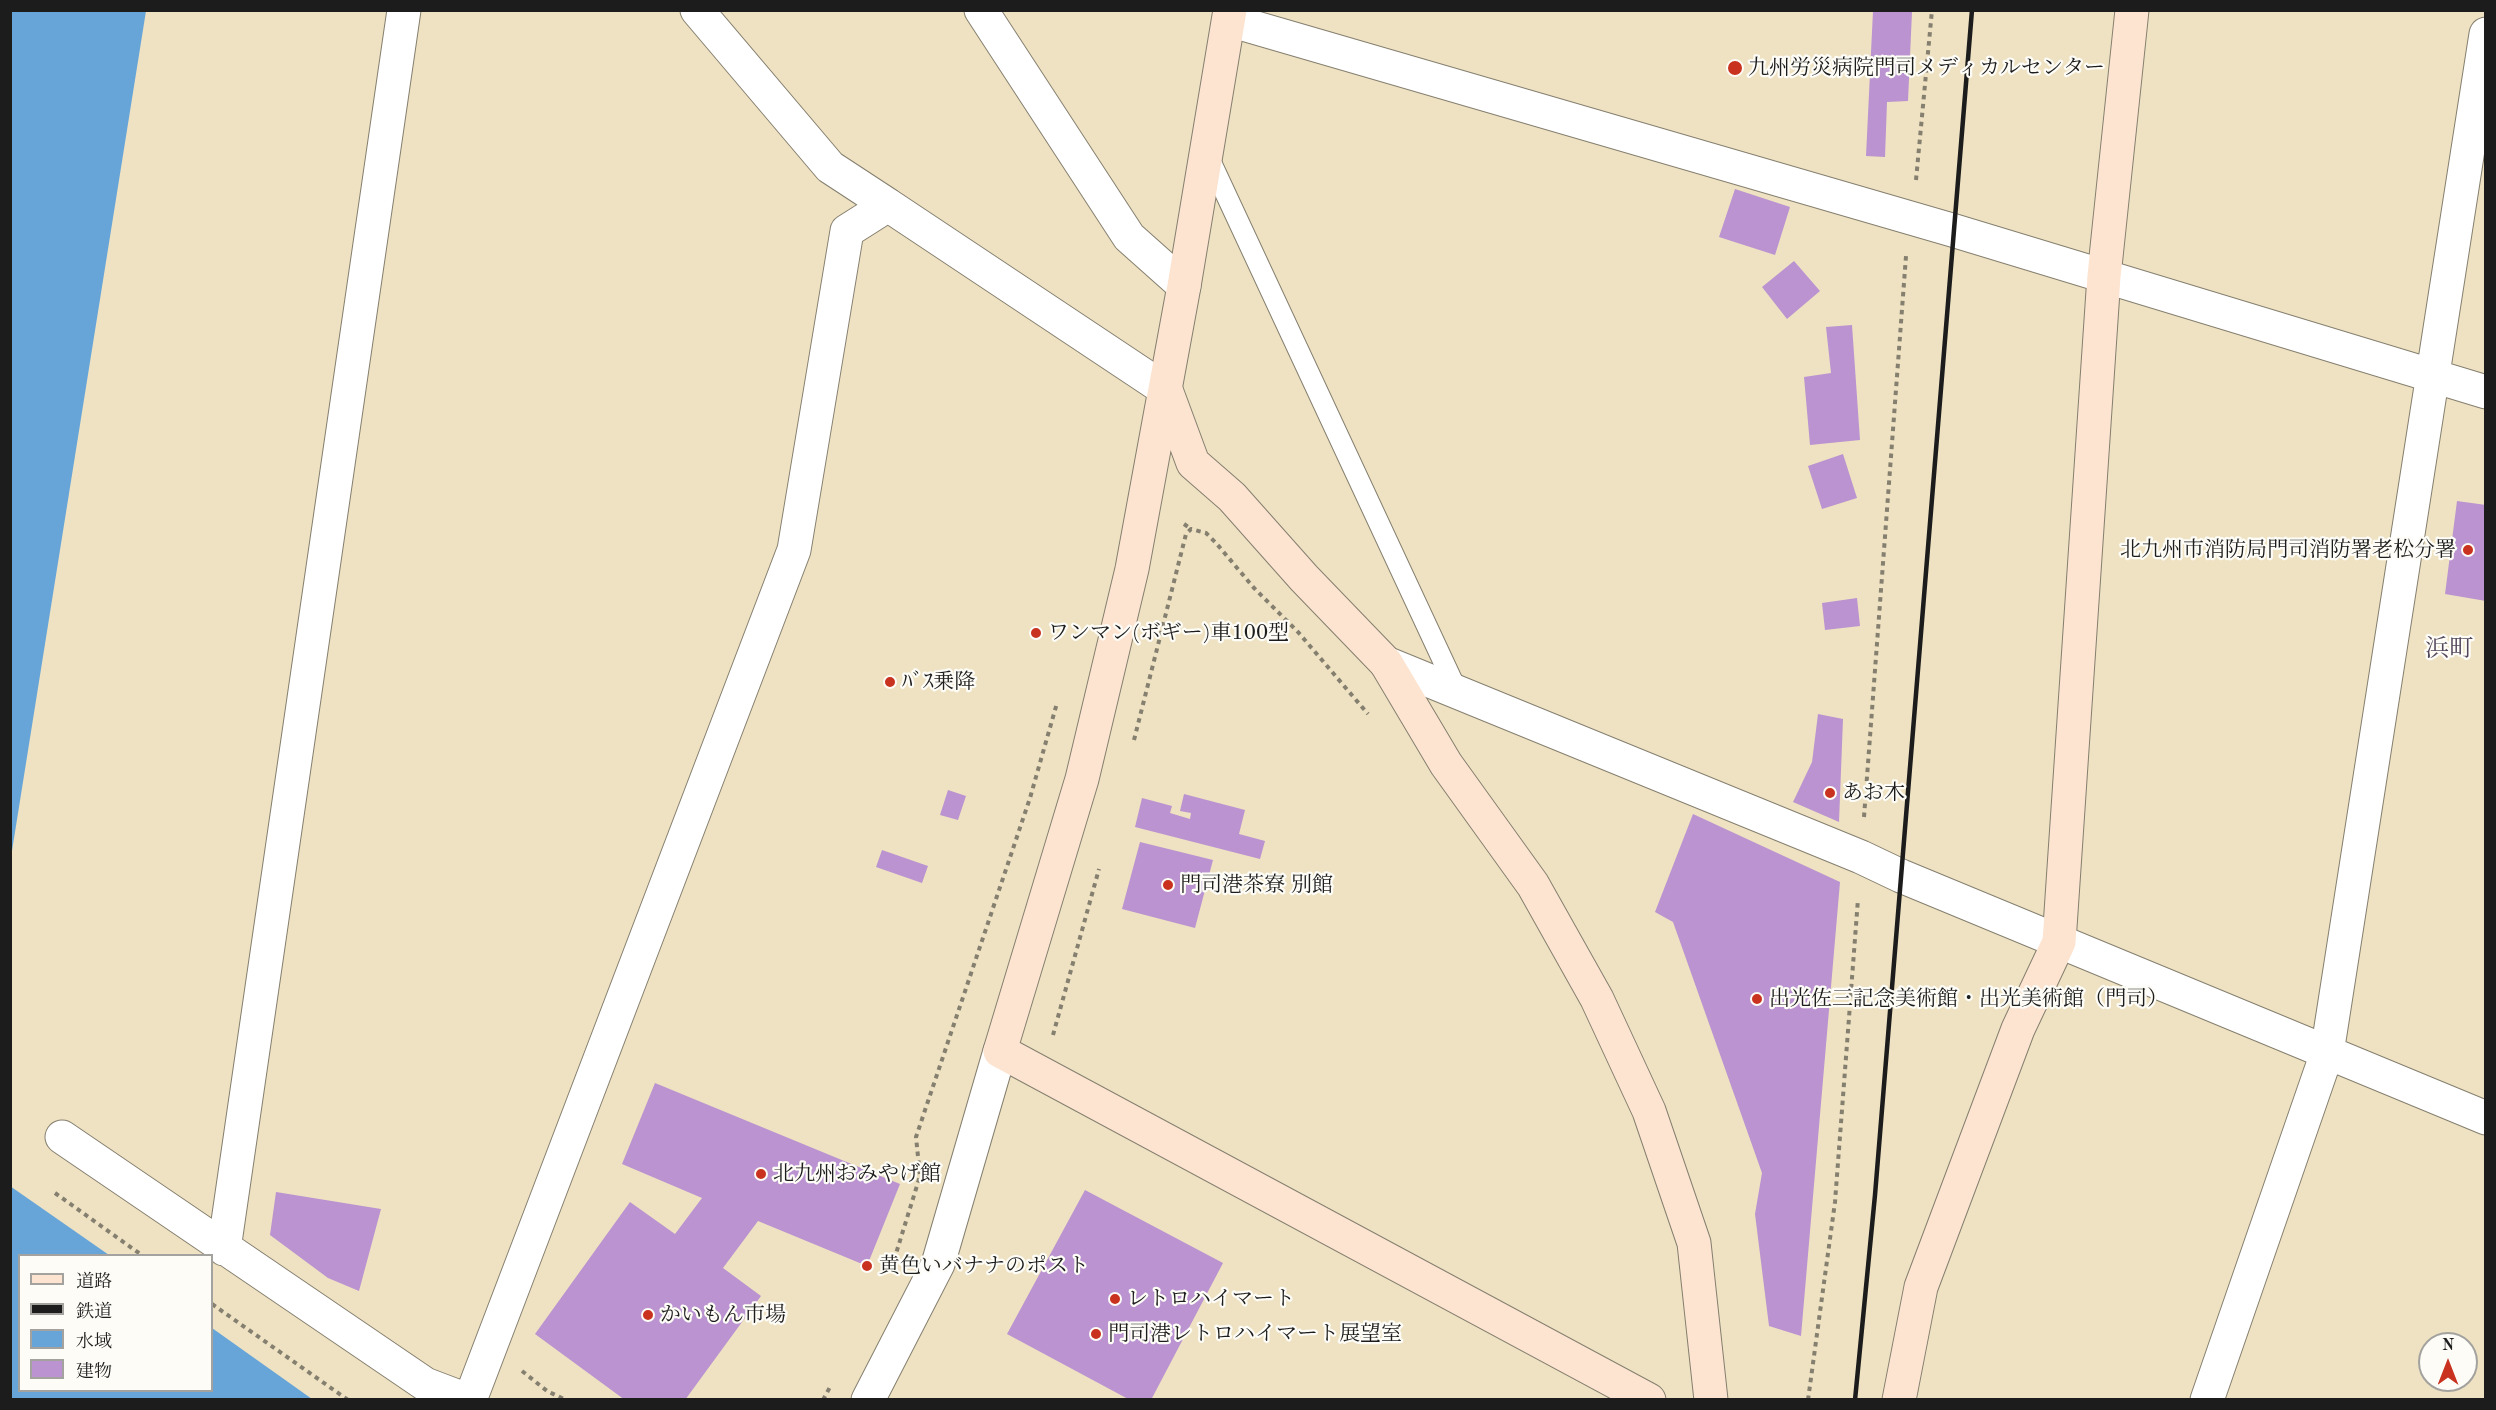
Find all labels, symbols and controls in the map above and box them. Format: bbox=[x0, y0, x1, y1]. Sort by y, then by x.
place label: 九州労災病院門司メディカルセンター bbox=[1748, 55, 2105, 81]
marker: 九州労災病院門司メディカルセンター bbox=[1726, 59, 1744, 77]
place label: 北九州市消防局門司消防署老松分署 bbox=[2120, 537, 2456, 563]
marker: 北九州市消防局門司消防署老松分署 bbox=[2461, 543, 2475, 557]
place label: ワンマン(ボギー)車100型 bbox=[1048, 620, 1289, 646]
marker: ワンマン(ボギー)車100型 bbox=[1029, 626, 1043, 640]
district label: 浜町 bbox=[2425, 636, 2473, 664]
place label: ﾊﾞｽ乗降 bbox=[902, 669, 975, 695]
marker: ﾊﾞｽ乗降 bbox=[883, 675, 897, 689]
place label: あお木 bbox=[1842, 780, 1905, 806]
marker: あお木 bbox=[1823, 786, 1837, 800]
place label: 門司港茶寮 別館 bbox=[1180, 872, 1333, 898]
marker: 門司港茶寮 別館 bbox=[1161, 878, 1175, 892]
place label: 出光佐三記念美術館・出光美術館（門司） bbox=[1769, 986, 2168, 1012]
marker: 出光佐三記念美術館・出光美術館（門司） bbox=[1750, 992, 1764, 1006]
place label: 北九州おみやげ館 bbox=[773, 1161, 941, 1187]
marker: 北九州おみやげ館 bbox=[754, 1167, 768, 1181]
place label: 黄色いバナナのポスト bbox=[879, 1253, 1089, 1279]
legend bbox=[18, 1254, 213, 1392]
marker: 黄色いバナナのポスト bbox=[860, 1259, 874, 1273]
text: 道路 bbox=[76, 1273, 112, 1291]
place label: レトロハイマート bbox=[1127, 1286, 1295, 1312]
marker: レトロハイマート bbox=[1108, 1292, 1122, 1306]
place label: かいもん市場 bbox=[660, 1302, 786, 1328]
text: 鉄道 bbox=[76, 1303, 112, 1321]
marker: かいもん市場 bbox=[641, 1308, 655, 1322]
place label: 門司港レトロハイマート展望室 bbox=[1108, 1321, 1402, 1347]
marker: 門司港レトロハイマート展望室 bbox=[1089, 1327, 1103, 1341]
north arrow bbox=[2418, 1332, 2478, 1392]
text: 水域 bbox=[76, 1333, 112, 1351]
text: N bbox=[2442, 1338, 2454, 1354]
text: 建物 bbox=[76, 1363, 112, 1381]

